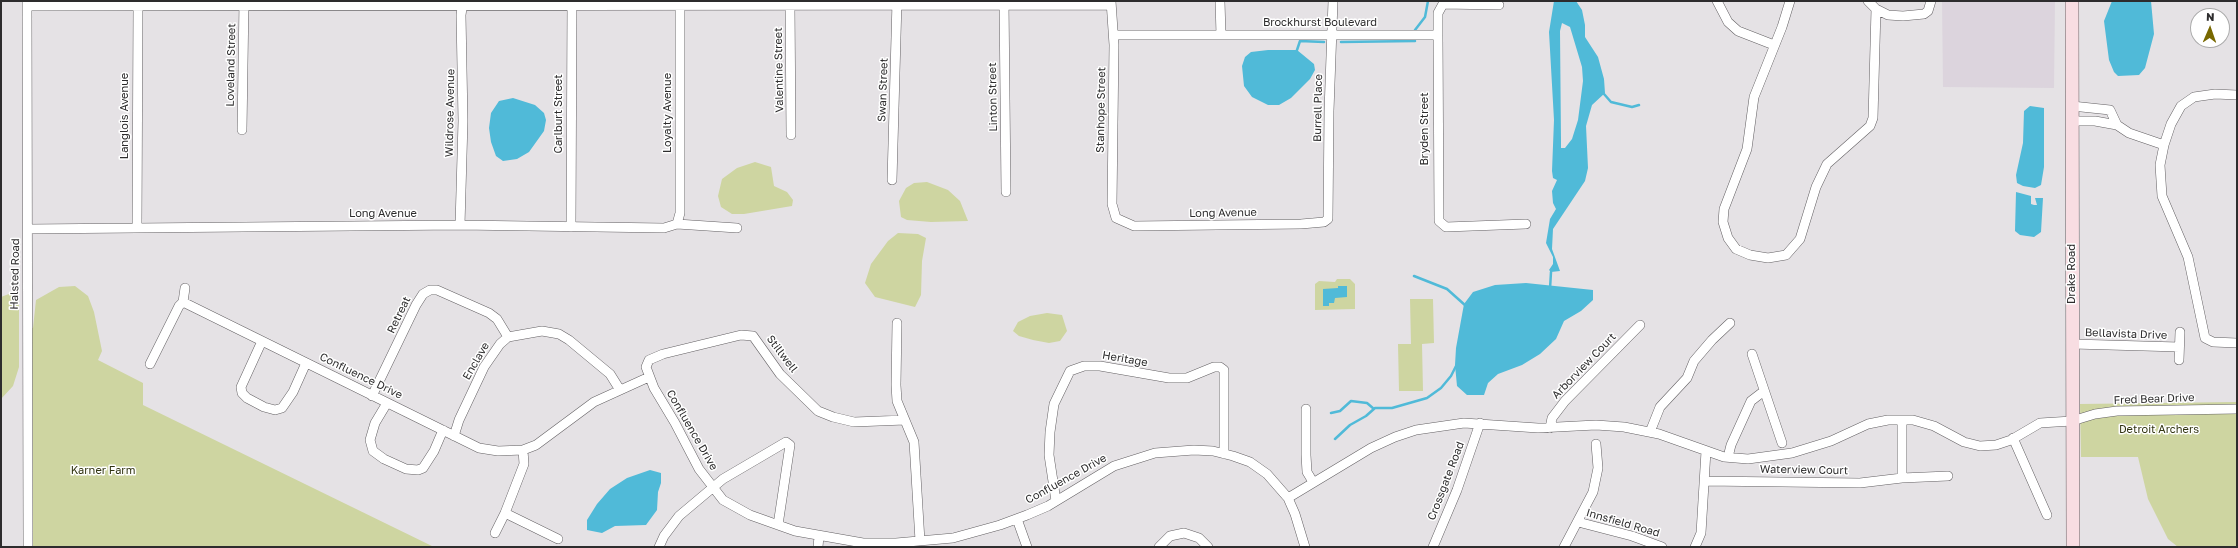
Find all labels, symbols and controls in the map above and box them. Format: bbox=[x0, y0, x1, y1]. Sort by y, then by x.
north arrow bbox=[2190, 8, 2230, 48]
text: N bbox=[2206, 10, 2215, 23]
street label: Brockhurst Boulevard bbox=[1263, 16, 1377, 30]
street label: Loveland Street bbox=[224, 23, 238, 107]
street label: Valentine Street bbox=[772, 27, 786, 113]
street label: Swan Street bbox=[875, 58, 891, 122]
street label: Linton Street bbox=[986, 62, 1000, 132]
street label: Stanhope Street bbox=[1094, 67, 1108, 153]
street label: Wildrose Avenue bbox=[443, 69, 457, 157]
street label: Langlois Avenue bbox=[118, 73, 132, 159]
street label: Loyalty Avenue bbox=[661, 73, 675, 153]
street label: Carlburt Street bbox=[552, 74, 566, 154]
street label: Burrell Place bbox=[1311, 74, 1325, 142]
street label: Bryden Street bbox=[1418, 92, 1432, 166]
street label: Long Avenue bbox=[1189, 206, 1257, 220]
street label: Long Avenue bbox=[349, 207, 417, 221]
street label: Halsted Road bbox=[8, 238, 22, 310]
street label: Drake Road bbox=[2065, 244, 2079, 304]
street label: Retreat bbox=[384, 294, 414, 336]
street label: Bellavista Drive bbox=[2085, 326, 2167, 342]
street label: Arborview Court bbox=[1549, 330, 1619, 402]
street label: Stillwell bbox=[764, 333, 800, 375]
street label: Enclave bbox=[460, 340, 492, 382]
street label: Heritage bbox=[1101, 349, 1149, 369]
street label: Confluence Drive bbox=[317, 350, 405, 402]
street label: Confluence Drive bbox=[664, 387, 720, 473]
street label: Fred Bear Drive bbox=[2113, 391, 2195, 407]
park label: Detroit Archers bbox=[2119, 423, 2199, 437]
street label: Crossgate Road bbox=[1425, 440, 1467, 522]
street label: Confluence Drive bbox=[1023, 451, 1109, 507]
street label: Waterview Court bbox=[1760, 463, 1848, 477]
park label: Karner Farm bbox=[71, 464, 135, 478]
street label: Innsfield Road bbox=[1585, 506, 1661, 540]

